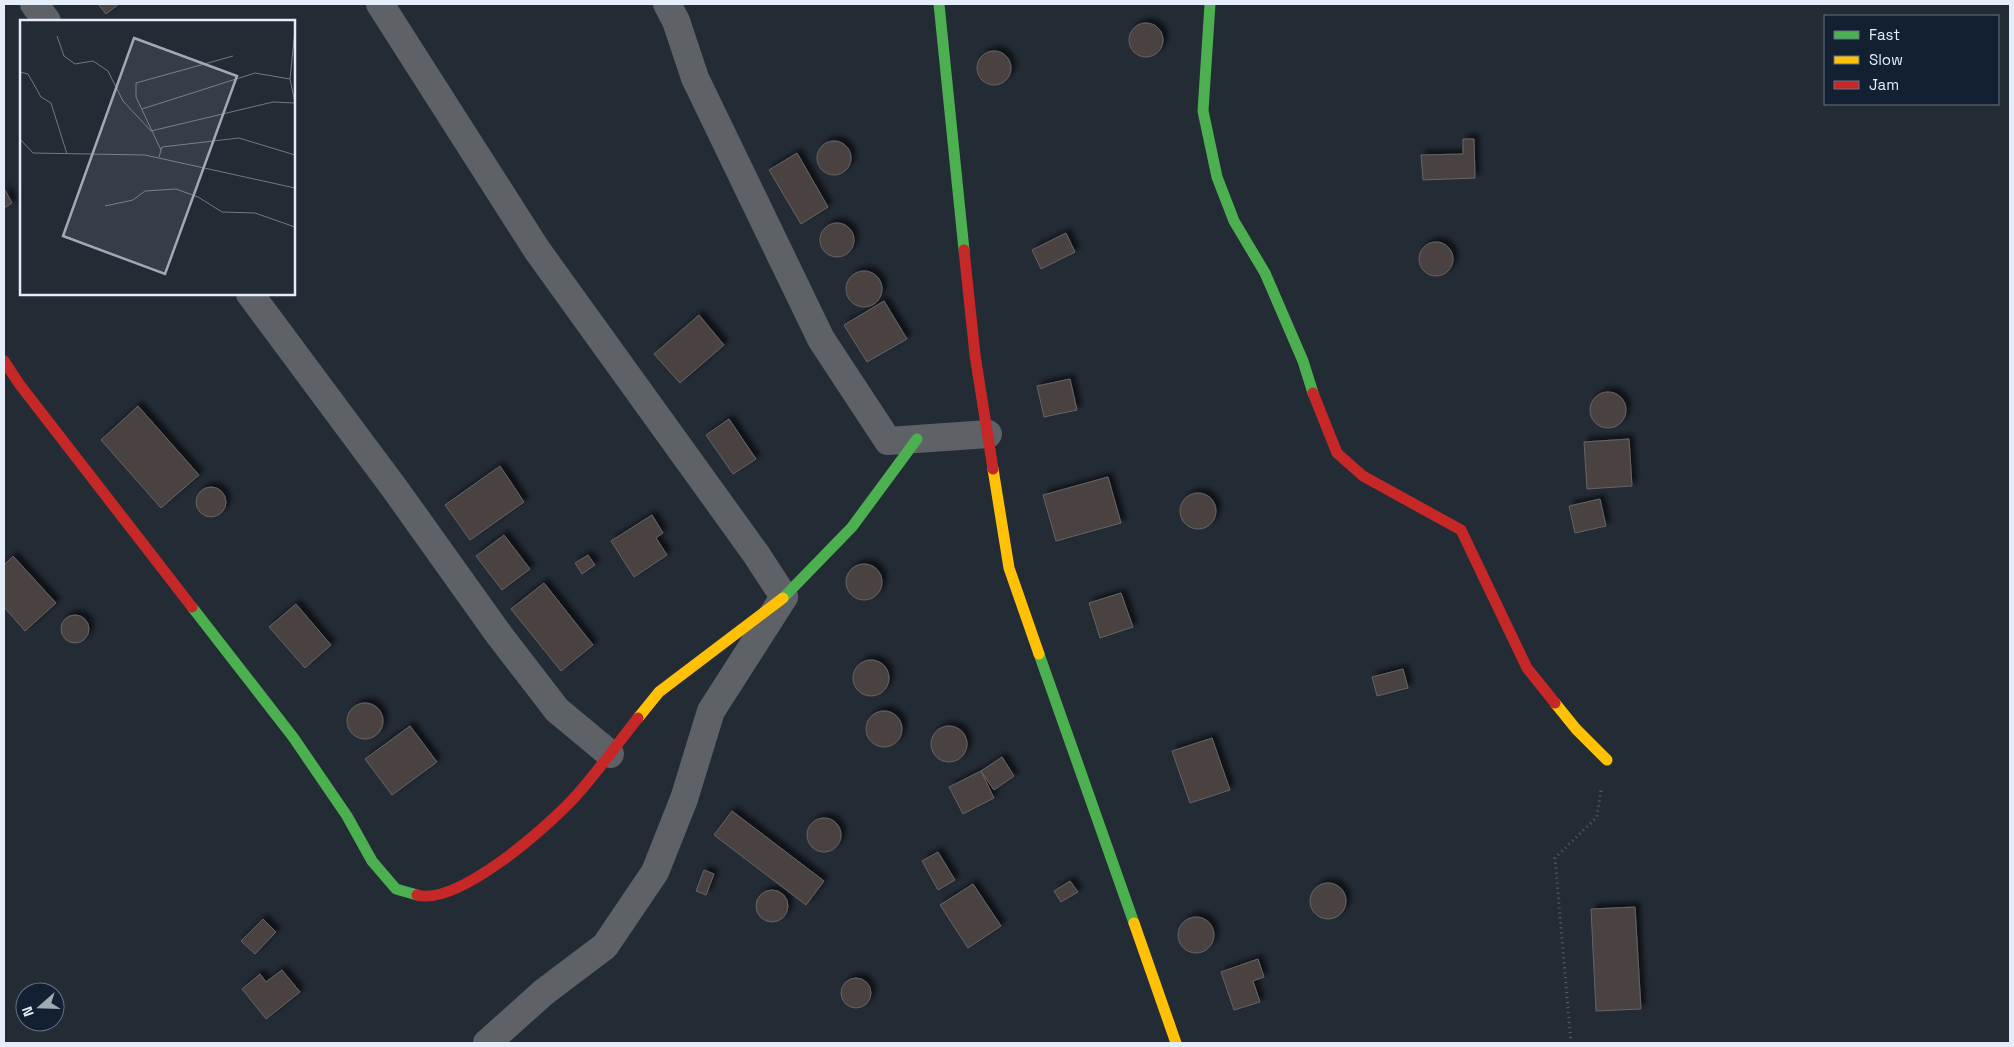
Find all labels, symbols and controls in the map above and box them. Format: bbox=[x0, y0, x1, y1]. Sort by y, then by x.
legend bbox=[1824, 15, 1999, 105]
inset map bbox=[20, 20, 295, 295]
text: Fast bbox=[1869, 25, 1900, 44]
text: Slow bbox=[1869, 50, 1903, 69]
text: Jam bbox=[1869, 75, 1899, 94]
north arrow bbox=[15, 982, 65, 1032]
text: N bbox=[18, 1004, 38, 1019]

